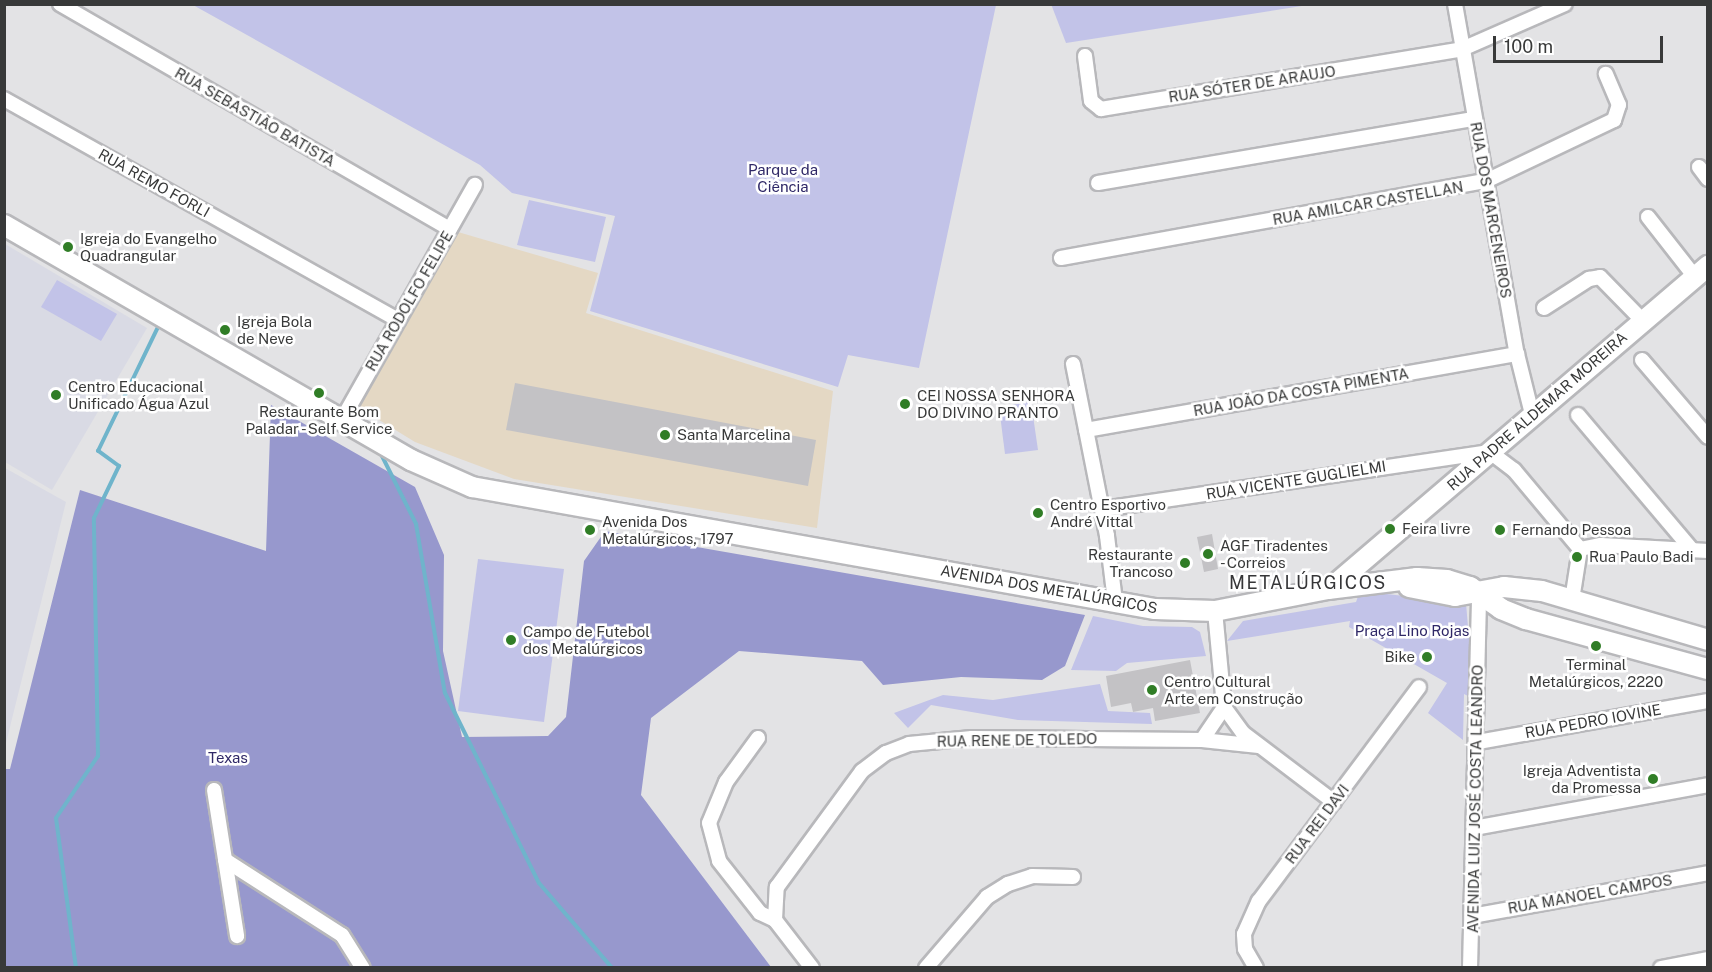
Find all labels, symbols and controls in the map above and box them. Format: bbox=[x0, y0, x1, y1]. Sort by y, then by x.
scale bar bbox=[1496, 24, 1666, 62]
text: 100 m bbox=[1504, 36, 1553, 57]
street label: RUA SÓTER DE ARAUJO bbox=[1167, 62, 1337, 106]
street label: RUA SEBASTIÃO BATISTA bbox=[172, 64, 338, 170]
street label: RUA DOS MARCENEIROS bbox=[1467, 120, 1515, 300]
street label: RUA REMO FORLI bbox=[95, 145, 213, 221]
park label: Parque da Ciência bbox=[748, 160, 818, 195]
street label: RUA AMILCAR CASTELLAN bbox=[1271, 177, 1465, 229]
street label: RUA RODOLFO FELIPE bbox=[361, 228, 457, 374]
place label: Igreja do Evangelho Quadrangular bbox=[80, 229, 217, 264]
marker: Igreja do Evangelho Quadrangular bbox=[61, 240, 75, 254]
place label: Igreja Bola de Neve bbox=[237, 312, 312, 347]
marker: Igreja Bola de Neve bbox=[218, 323, 232, 337]
street label: RUA PADRE ALDEMAR MOREIRA bbox=[1443, 328, 1631, 494]
street label: RUA JOÃO DA COSTA PIMENTA bbox=[1192, 364, 1410, 420]
place label: Centro Educacional Unificado Água Azul bbox=[68, 377, 209, 412]
marker: Restaurante Bom Paladar - Self Service bbox=[312, 386, 326, 400]
place label: CEI NOSSA SENHORA DO DIVINO PRANTO bbox=[917, 386, 1075, 421]
marker: Centro Educacional Unificado Água Azul bbox=[49, 388, 63, 402]
marker: CEI NOSSA SENHORA DO DIVINO PRANTO bbox=[898, 397, 912, 411]
place label: Restaurante Bom Paladar - Self Service bbox=[243, 402, 395, 437]
place label: Santa Marcelina bbox=[677, 426, 790, 444]
marker: Santa Marcelina bbox=[658, 428, 672, 442]
street label: RUA VICENTE GUGLIELMI bbox=[1205, 457, 1387, 503]
place label: Centro Esportivo André Vittal bbox=[1050, 495, 1166, 530]
marker: Centro Esportivo André Vittal bbox=[1031, 506, 1045, 520]
place label: Avenida Dos Metalúrgicos, 1797 bbox=[602, 512, 733, 547]
place label: Feira livre bbox=[1402, 520, 1471, 538]
place label: Fernando Pessoa bbox=[1512, 521, 1631, 539]
marker: Feira livre bbox=[1383, 522, 1397, 536]
marker: Avenida Dos Metalúrgicos, 1797 bbox=[583, 523, 597, 537]
marker: Fernando Pessoa bbox=[1493, 523, 1507, 537]
place label: AGF Tiradentes - Correios bbox=[1220, 536, 1328, 571]
place label: Restaurante Trancoso bbox=[1088, 545, 1173, 580]
marker: AGF Tiradentes - Correios bbox=[1201, 547, 1215, 561]
place label: Rua Paulo Badi bbox=[1589, 548, 1694, 566]
marker: Rua Paulo Badi bbox=[1570, 550, 1584, 564]
marker: Restaurante Trancoso bbox=[1178, 556, 1192, 570]
street label: AVENIDA DOS METALÚRGICOS bbox=[939, 561, 1159, 617]
district label: METALÚRGICOS bbox=[1229, 572, 1387, 594]
place label: Campo de Futebol dos Metalúrgicos bbox=[523, 622, 650, 657]
park label: Praça Lino Rojas bbox=[1355, 622, 1469, 640]
marker: Campo de Futebol dos Metalúrgicos bbox=[504, 633, 518, 647]
marker: Terminal Metalúrgicos, 2220 bbox=[1589, 639, 1603, 653]
place label: Bike bbox=[1385, 648, 1415, 666]
marker: Bike bbox=[1420, 650, 1434, 664]
place label: Terminal Metalúrgicos, 2220 bbox=[1529, 655, 1663, 690]
street label: AVENIDA LUIZ JOSÉ COSTA LEANDRO bbox=[1464, 665, 1486, 933]
place label: Centro Cultural Arte em Construção bbox=[1164, 672, 1303, 707]
marker: Centro Cultural Arte em Construção bbox=[1145, 683, 1159, 697]
street label: RUA PEDRO IOVINE bbox=[1523, 700, 1663, 742]
street label: RUA RENE DE TOLEDO bbox=[937, 730, 1097, 750]
park label: Texas bbox=[208, 749, 248, 767]
place label: Igreja Adventista da Promessa bbox=[1523, 761, 1641, 796]
marker: Igreja Adventista da Promessa bbox=[1646, 772, 1660, 786]
street label: RUA REI DAVI bbox=[1281, 781, 1353, 867]
street label: RUA MANOEL CAMPOS bbox=[1506, 871, 1674, 917]

